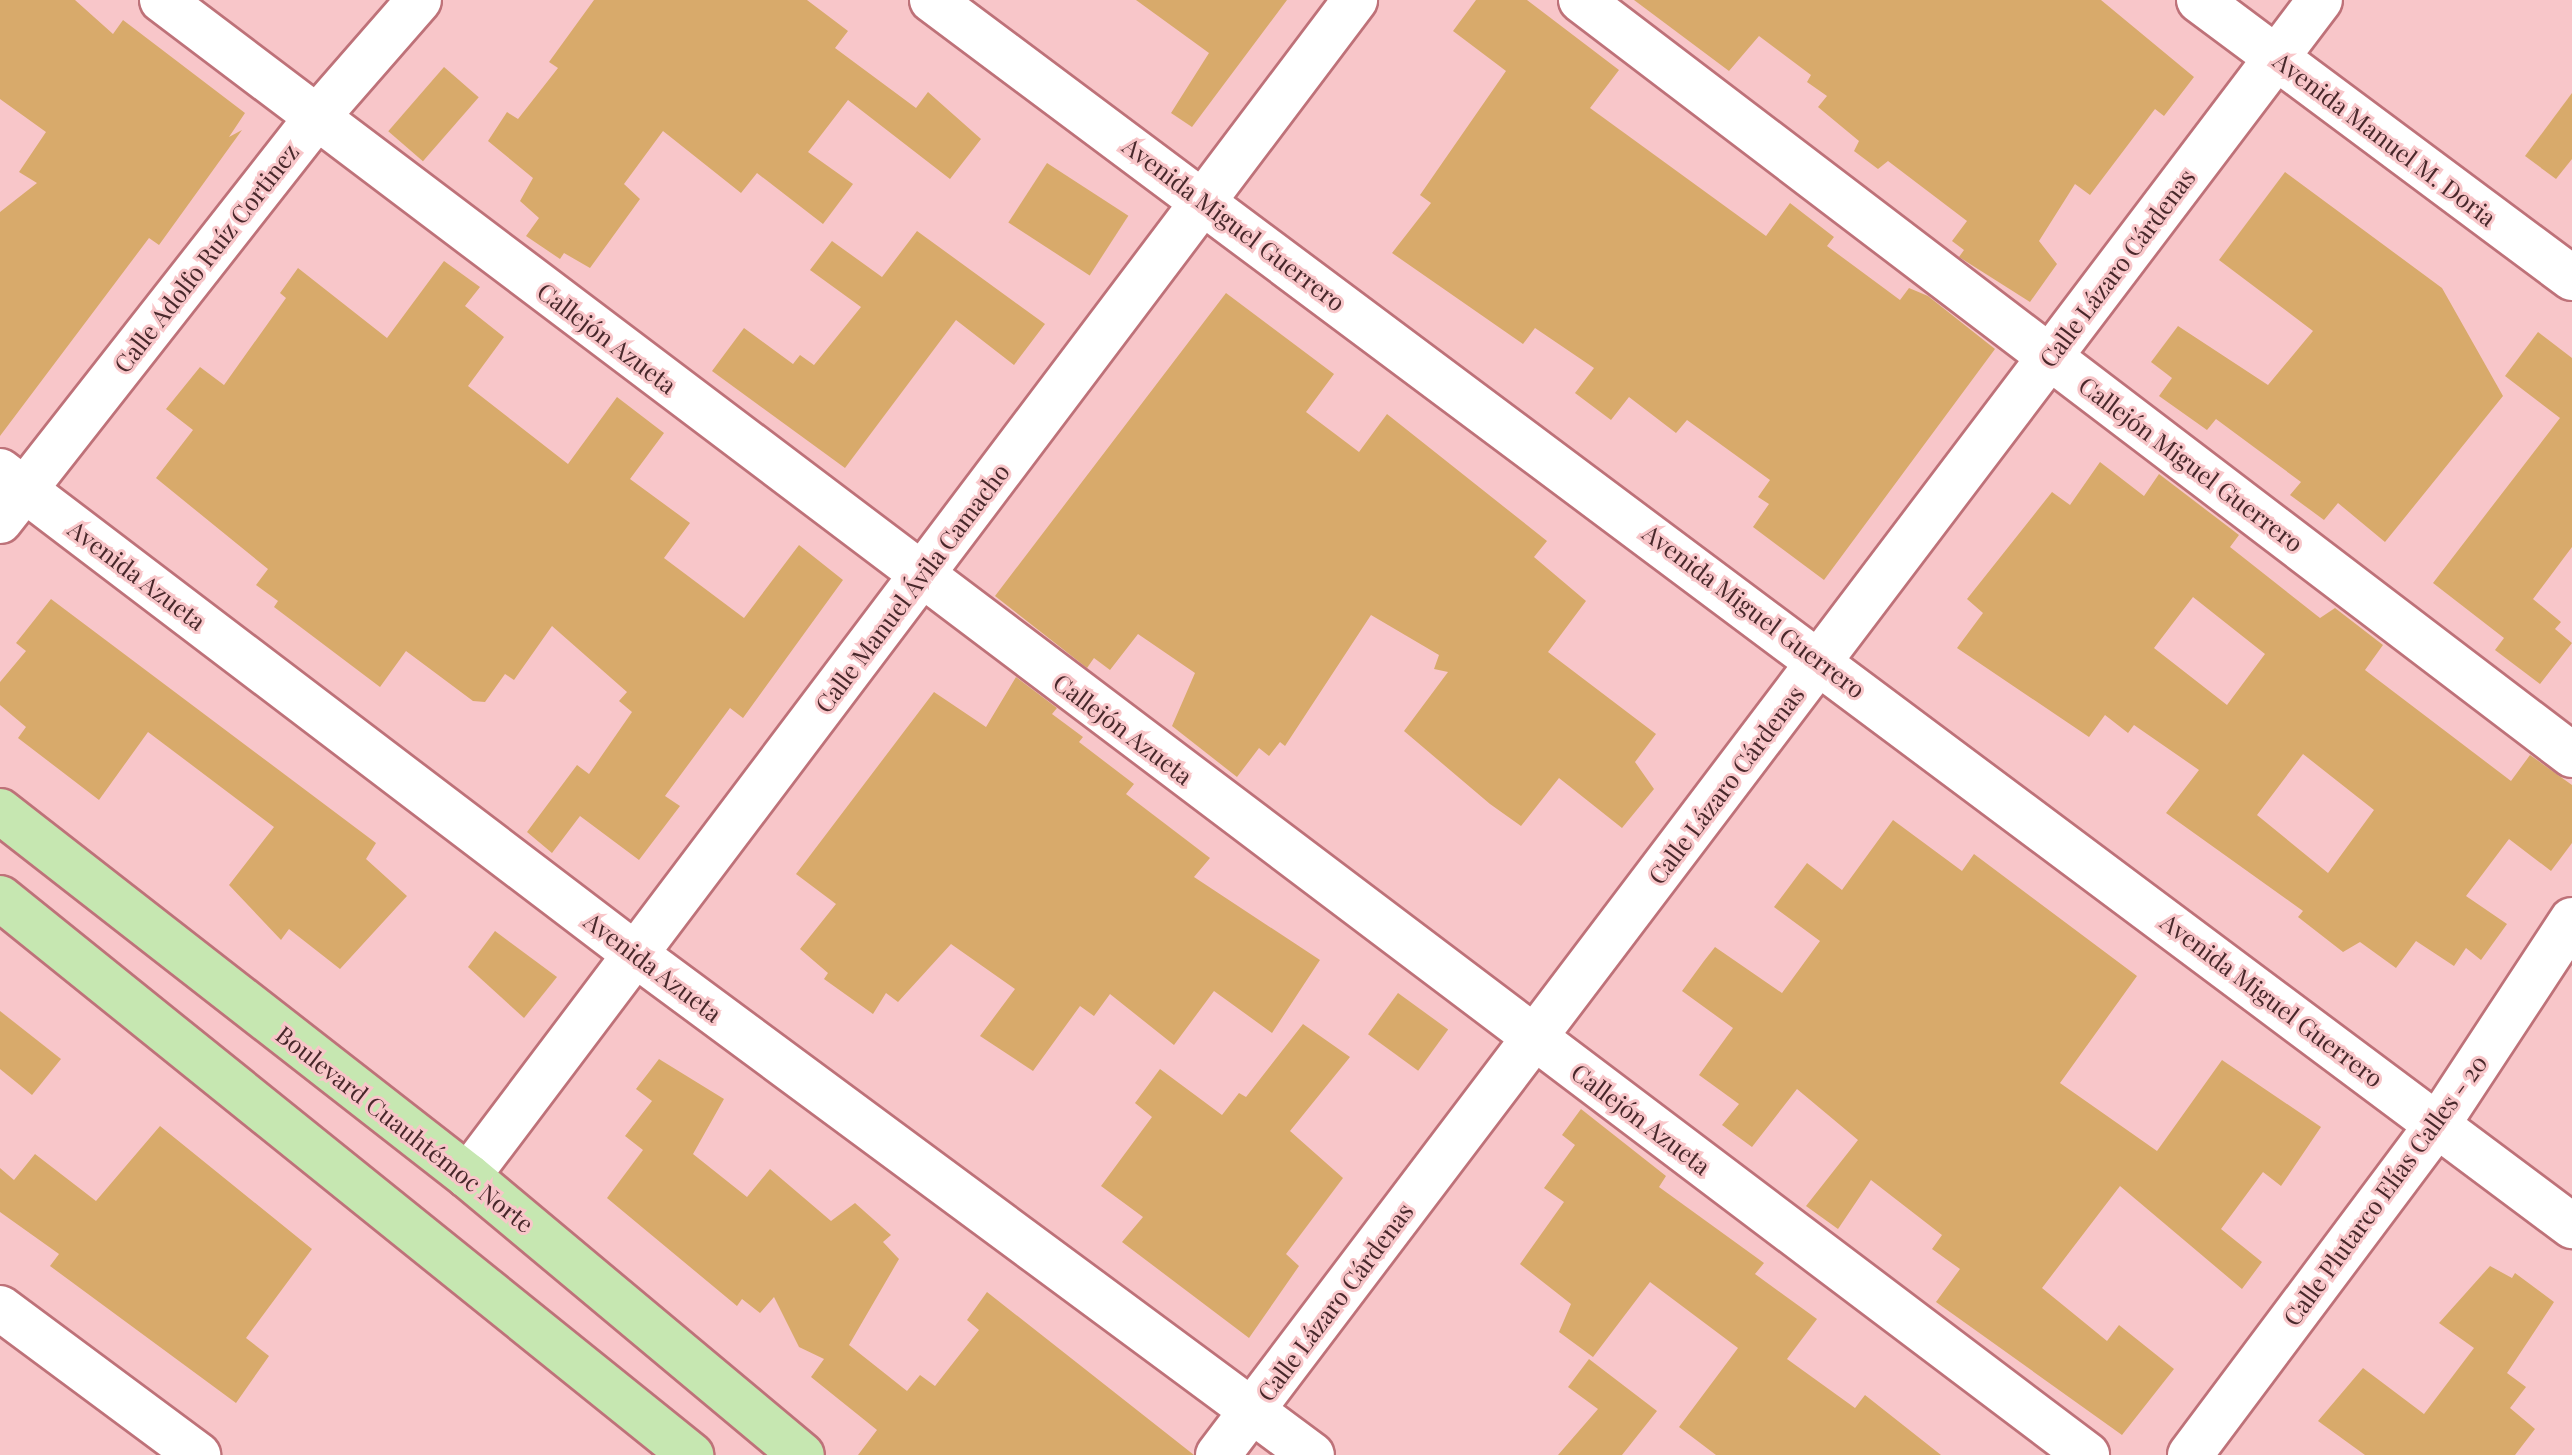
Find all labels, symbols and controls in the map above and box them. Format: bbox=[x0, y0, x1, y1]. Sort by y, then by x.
street label: Avenida Manuel M. Doria bbox=[2268, 46, 2502, 232]
street label: Avenida Miguel Guerrero bbox=[1117, 131, 1351, 317]
street label: Calle Adolfo Ruíz Cortinez bbox=[107, 138, 305, 378]
street label: Calle Lázaro Cárdenas bbox=[2033, 163, 2201, 373]
street label: Callejón Azueta bbox=[532, 276, 682, 400]
street label: Callejón Miguel Guerrero bbox=[2073, 370, 2309, 558]
street label: Calle Manuel Ávila Camacho bbox=[809, 457, 1015, 719]
street label: Avenida Azueta bbox=[62, 514, 212, 636]
street label: Avenida Miguel Guerrero bbox=[1637, 518, 1871, 704]
street label: Callejón Azueta bbox=[1048, 667, 1198, 791]
street label: Calle Lázaro Cárdenas bbox=[1642, 680, 1810, 890]
street label: Avenida Azueta bbox=[578, 906, 728, 1028]
street label: Avenida Miguel Guerrero bbox=[2155, 907, 2389, 1093]
street label: Boulevard Cuauhtémoc Norte bbox=[271, 1020, 539, 1238]
street label: Calle Plutarco Elías Calles - 20 bbox=[2277, 1049, 2493, 1331]
street label: Callejón Azueta bbox=[1566, 1057, 1716, 1181]
street label: Calle Lázaro Cárdenas bbox=[1251, 1197, 1419, 1407]

